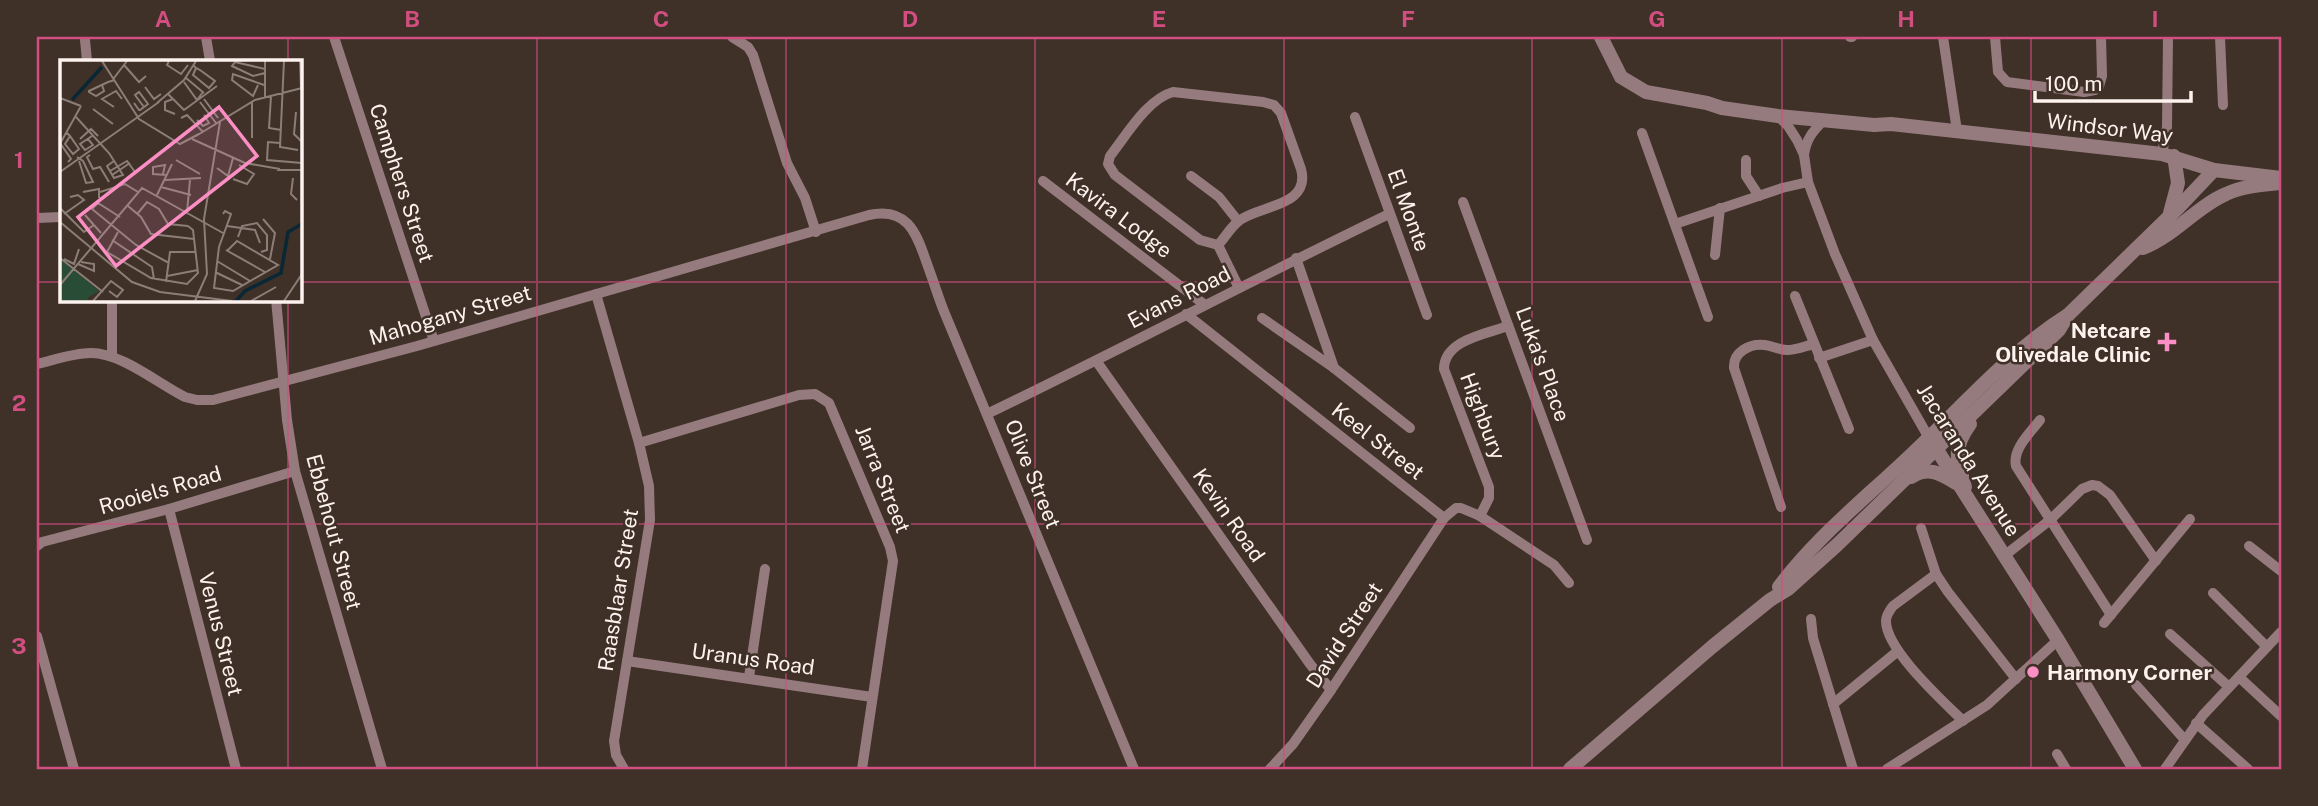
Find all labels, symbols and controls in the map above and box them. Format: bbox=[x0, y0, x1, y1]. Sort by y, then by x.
text: A bbox=[155, 5, 172, 32]
text: B bbox=[404, 5, 420, 32]
text: C bbox=[653, 5, 669, 32]
text: D bbox=[902, 5, 918, 32]
text: E bbox=[1152, 5, 1166, 32]
text: F bbox=[1401, 5, 1415, 32]
text: G bbox=[1648, 5, 1666, 32]
text: H bbox=[1897, 5, 1915, 32]
text: I bbox=[2151, 5, 2159, 32]
inset map bbox=[60, 60, 301, 301]
scale bar bbox=[2035, 60, 2190, 104]
text: 100 m bbox=[2045, 71, 2102, 96]
street label: Camphers Street bbox=[365, 100, 439, 266]
street label: Windsor Way bbox=[2045, 108, 2175, 148]
text: 1 bbox=[14, 146, 24, 173]
street label: El Monte bbox=[1383, 165, 1435, 255]
street label: Kavira Lodge bbox=[1061, 167, 1177, 263]
street label: Evans Road bbox=[1123, 260, 1235, 334]
street label: Mahogany Street bbox=[366, 280, 534, 350]
street label: Luka's Place bbox=[1511, 303, 1575, 425]
place label: Netcare Olivedale Clinic bbox=[1995, 318, 2151, 367]
marker: Netcare Olivedale Clinic bbox=[2157, 332, 2177, 352]
street label: Highbury bbox=[1455, 369, 1511, 463]
street label: Jacaranda Avenue bbox=[1912, 379, 2026, 541]
text: 2 bbox=[12, 389, 26, 416]
street label: Keel Street bbox=[1327, 397, 1429, 485]
street label: Olive Street bbox=[1000, 416, 1066, 532]
street label: Jarra Street bbox=[850, 422, 916, 536]
street label: Ebbehout Street bbox=[301, 451, 367, 613]
street label: Rooiels Road bbox=[96, 461, 224, 519]
street label: Kevin Road bbox=[1188, 463, 1270, 567]
street label: Raasblaar Street bbox=[593, 507, 643, 673]
street label: Venus Street bbox=[194, 570, 248, 698]
street label: David Street bbox=[1301, 578, 1387, 692]
text: 3 bbox=[11, 632, 27, 659]
street label: Uranus Road bbox=[690, 638, 816, 680]
place label: Harmony Corner bbox=[2047, 660, 2212, 685]
marker: Harmony Corner bbox=[2025, 664, 2041, 680]

